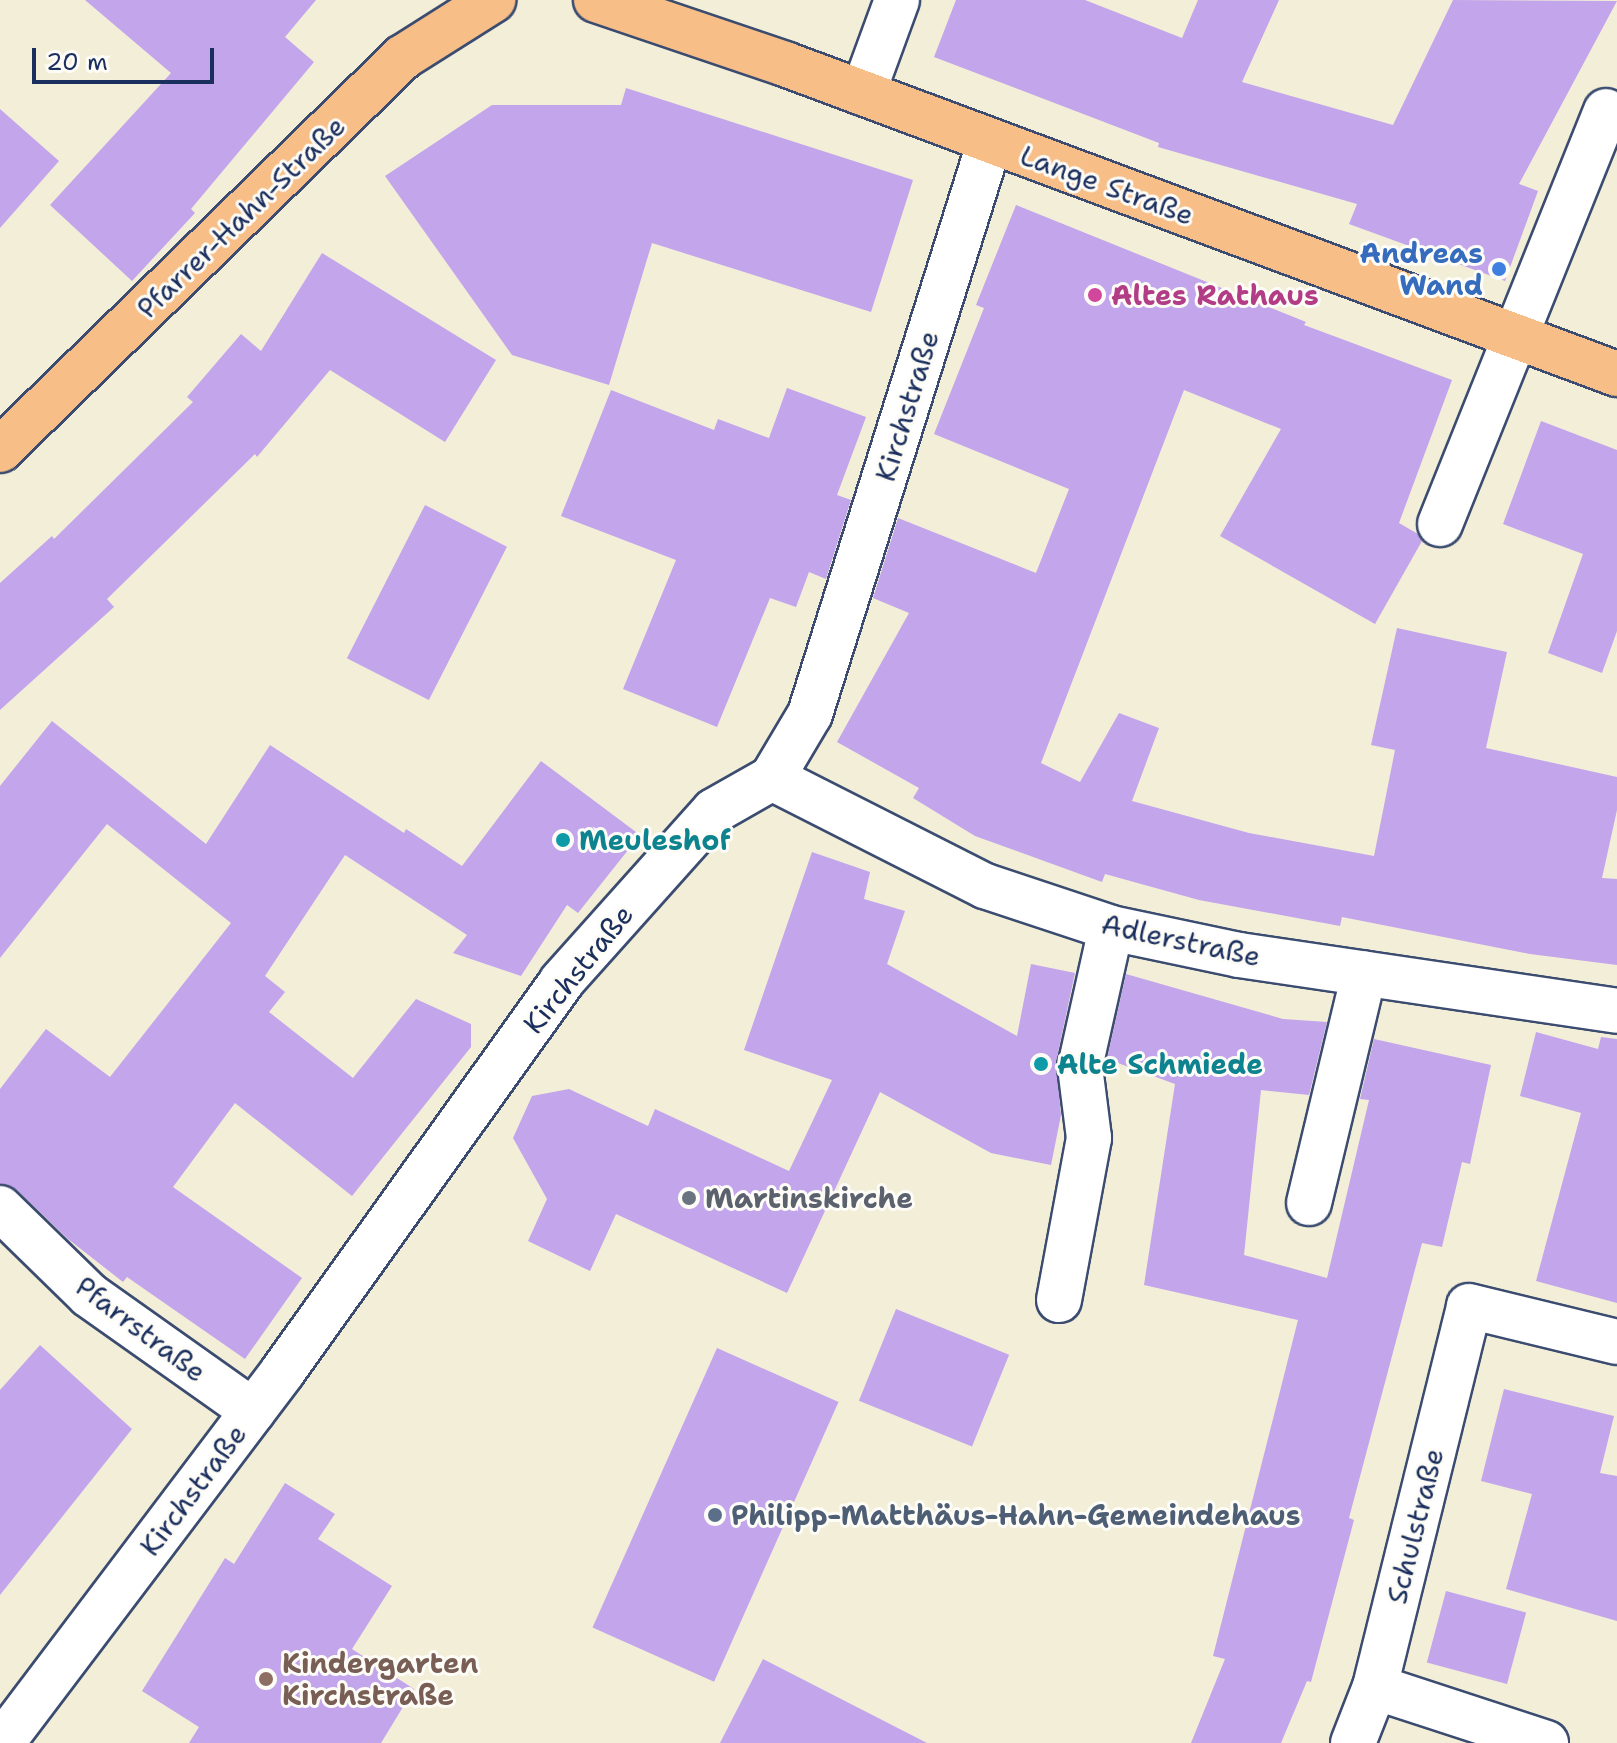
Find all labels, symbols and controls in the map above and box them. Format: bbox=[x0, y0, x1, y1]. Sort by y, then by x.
scale bar bbox=[36, 32, 218, 82]
text: 20 m bbox=[46, 46, 108, 78]
street label: Pfarrer-Hahn-Straße bbox=[130, 109, 352, 325]
street label: Lange Straße bbox=[1016, 138, 1198, 232]
place label: Andreas Wand bbox=[1360, 236, 1483, 302]
marker: Andreas Wand bbox=[1490, 260, 1508, 278]
place label: Altes Rathaus bbox=[1111, 278, 1319, 312]
marker: Altes Rathaus bbox=[1086, 286, 1104, 304]
street label: Kirchstraße bbox=[868, 327, 946, 485]
place label: Meuleshof bbox=[579, 823, 731, 857]
marker: Meuleshof bbox=[554, 831, 572, 849]
street label: Kirchstraße bbox=[516, 898, 640, 1040]
street label: Adlerstraße bbox=[1098, 907, 1264, 973]
place label: Alte Schmiede bbox=[1057, 1047, 1263, 1081]
marker: Alte Schmiede bbox=[1032, 1055, 1050, 1073]
place label: Martinskirche bbox=[705, 1181, 913, 1215]
marker: Martinskirche bbox=[680, 1189, 698, 1207]
street label: Pfarrstraße bbox=[69, 1269, 213, 1389]
street label: Kirchstraße bbox=[133, 1418, 253, 1562]
street label: Schulstraße bbox=[1379, 1445, 1451, 1607]
place label: Philipp-Matthäus-Hahn-Gemeindehaus bbox=[731, 1498, 1301, 1532]
marker: Philipp-Matthäus-Hahn-Gemeindehaus bbox=[706, 1506, 724, 1524]
place label: Kindergarten Kirchstraße bbox=[282, 1646, 478, 1712]
marker: Kindergarten Kirchstraße bbox=[257, 1670, 275, 1688]

